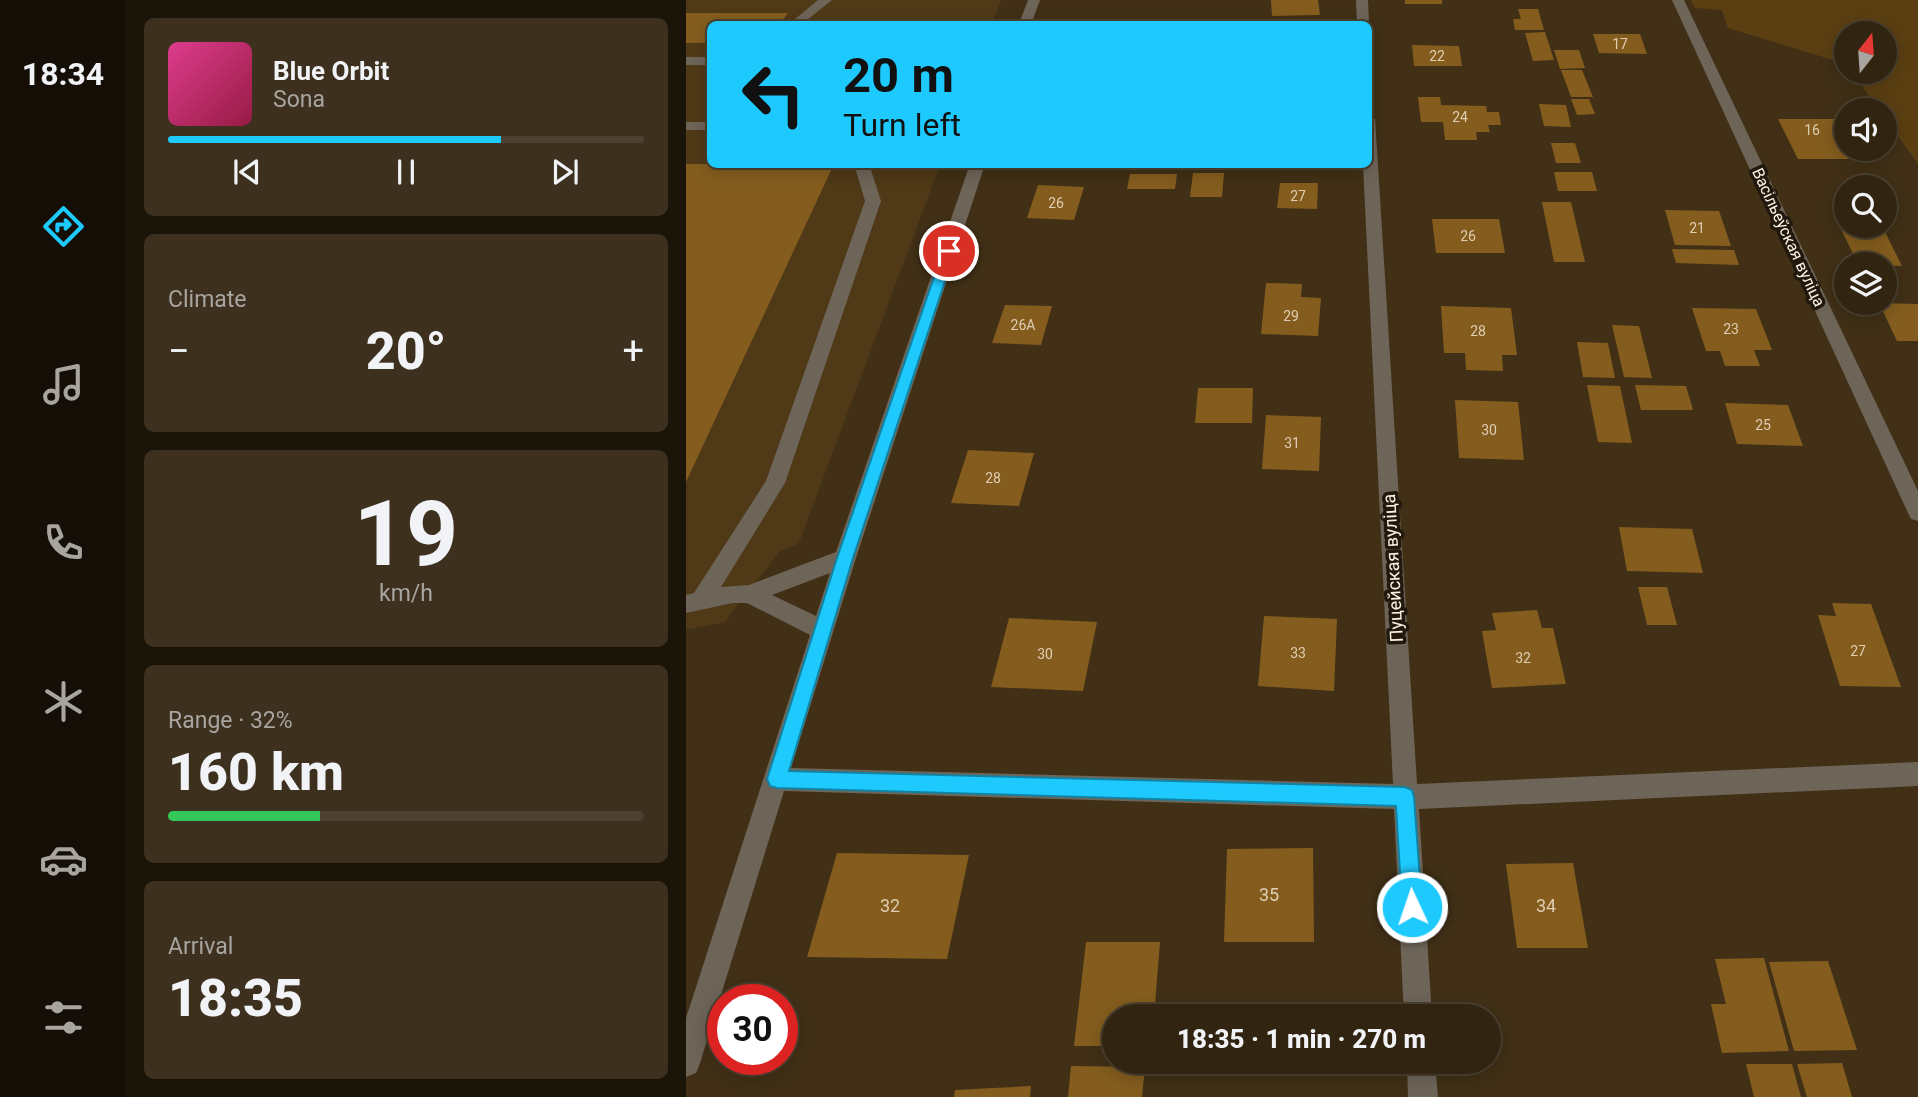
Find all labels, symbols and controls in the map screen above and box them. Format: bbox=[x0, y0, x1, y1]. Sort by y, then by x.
north arrow bbox=[1834, 21, 1897, 84]
map controls bbox=[1834, 21, 1897, 315]
house number: 17 bbox=[1612, 36, 1628, 52]
text: 20 m bbox=[843, 47, 954, 104]
house number: 22 bbox=[1429, 48, 1445, 64]
icon: left bbox=[728, 49, 819, 140]
text: 18:34 bbox=[22, 55, 104, 93]
text: Blue Orbit bbox=[273, 56, 389, 86]
text: Sona bbox=[273, 86, 325, 113]
button: sound bbox=[1834, 98, 1897, 161]
text: Turn left bbox=[843, 106, 961, 144]
house number: 24 bbox=[1452, 109, 1468, 125]
house number: 16 bbox=[1804, 122, 1820, 138]
icon: previous bbox=[228, 153, 266, 191]
icon: pause bbox=[387, 153, 425, 191]
icon: next bbox=[546, 153, 584, 191]
street label: Васільеўская вуліца bbox=[1748, 165, 1829, 310]
button: search bbox=[1834, 175, 1897, 238]
house number: 27 bbox=[1290, 188, 1306, 204]
house number: 26 bbox=[1048, 195, 1064, 211]
icon: directions bbox=[39, 202, 88, 251]
house number: 21 bbox=[1689, 220, 1705, 236]
pin bbox=[919, 221, 979, 281]
house number: 26 bbox=[1460, 228, 1476, 244]
icon: arrive bbox=[930, 232, 968, 270]
button: layers bbox=[1834, 252, 1897, 315]
text: Climate bbox=[168, 286, 247, 313]
house number: 29 bbox=[1283, 308, 1299, 324]
house number: 26А bbox=[1011, 317, 1035, 333]
text: 20° bbox=[366, 321, 446, 382]
house number: 23 bbox=[1723, 321, 1739, 337]
house number: 28 bbox=[1470, 323, 1486, 339]
text: − bbox=[168, 329, 190, 373]
text: + bbox=[622, 329, 644, 373]
icon: music bbox=[39, 360, 88, 409]
house number: 25 bbox=[1755, 417, 1771, 433]
house number: 30 bbox=[1481, 422, 1497, 438]
house number: 31 bbox=[1284, 435, 1300, 451]
house number: 28 bbox=[985, 470, 1001, 486]
text: 19 bbox=[354, 481, 458, 587]
street label: Пуцейская вуліца bbox=[1378, 493, 1407, 643]
icon: phone bbox=[39, 518, 88, 567]
text: km/h bbox=[379, 580, 433, 607]
house number: 27 bbox=[1850, 643, 1866, 659]
house number: 33 bbox=[1290, 645, 1306, 661]
house number: 30 bbox=[1037, 646, 1053, 662]
house number: 32 bbox=[1515, 650, 1531, 666]
icon: climate bbox=[39, 677, 88, 726]
text: Range · 32% bbox=[168, 707, 293, 734]
text: 160 km bbox=[168, 742, 344, 803]
icon: car bbox=[39, 835, 88, 884]
position arrow bbox=[1375, 870, 1449, 944]
house number: 35 bbox=[1259, 884, 1279, 905]
house number: 32 bbox=[880, 895, 900, 916]
house number: 34 bbox=[1536, 895, 1556, 916]
text: Arrival bbox=[168, 933, 233, 960]
text: 18:35 bbox=[168, 968, 303, 1029]
speed limit sign: 30 bbox=[707, 984, 798, 1075]
icon: filters bbox=[39, 993, 88, 1042]
text: 18:35 · 1 min · 270 m bbox=[1177, 1024, 1426, 1054]

